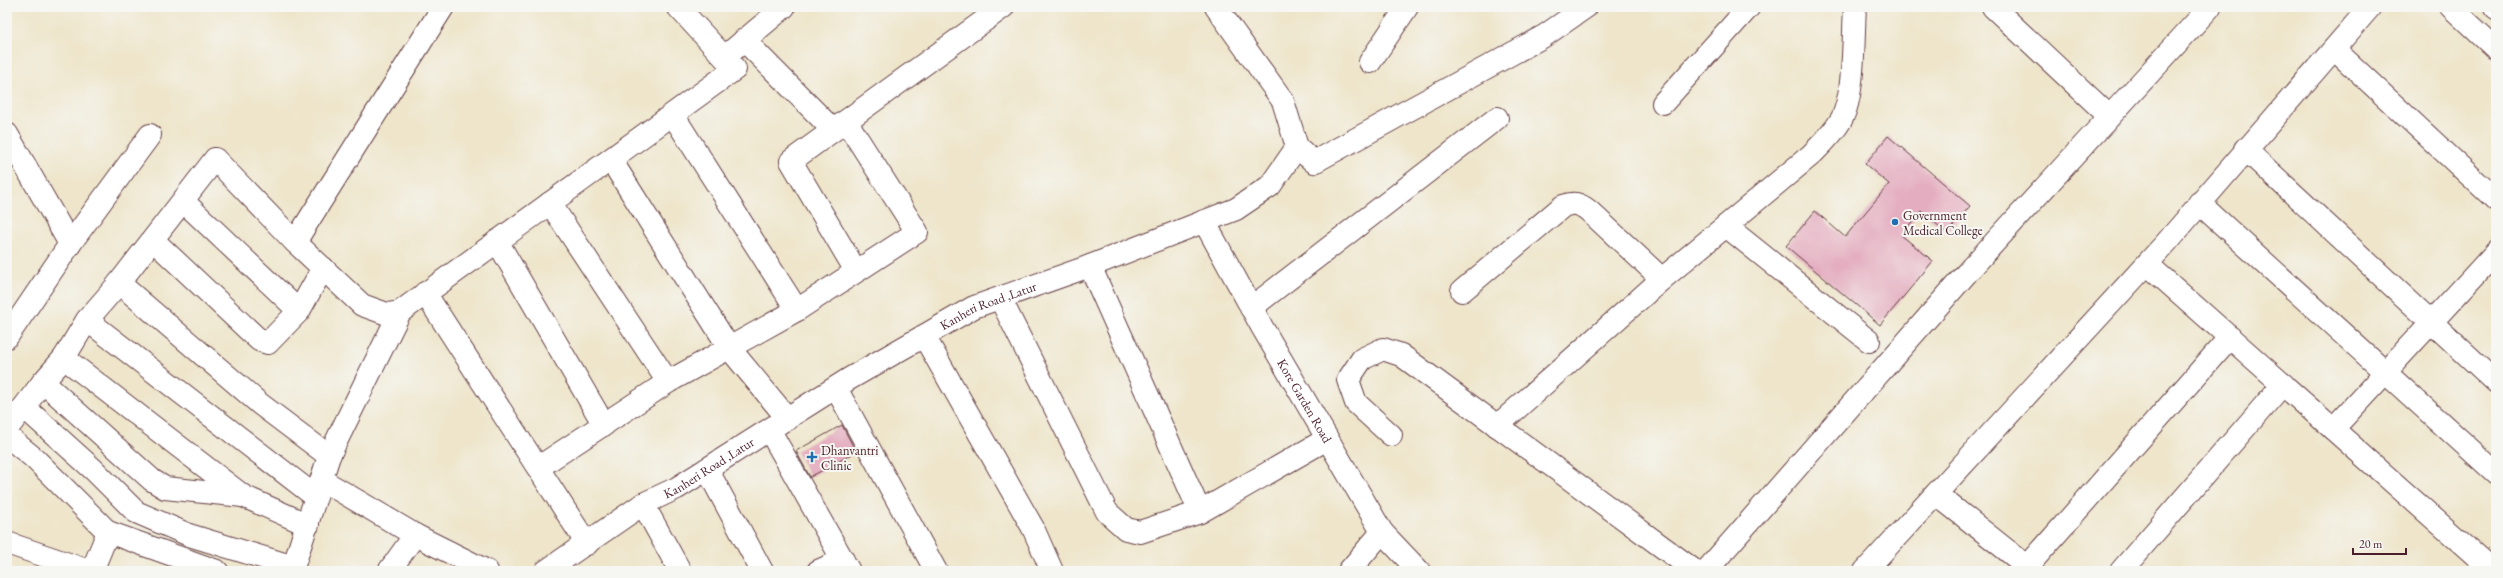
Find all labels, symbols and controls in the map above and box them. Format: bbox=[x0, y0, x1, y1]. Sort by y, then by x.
place label: Government Medical College bbox=[1903, 207, 1983, 239]
marker: Government Medical College bbox=[1890, 217, 1900, 227]
street label: Kanheri Road ,Latur bbox=[937, 277, 1039, 334]
street label: Kore Garden Road bbox=[1273, 356, 1336, 446]
street label: Kanheri Road ,Latur bbox=[661, 433, 758, 502]
place label: Dhanvantri Clinic bbox=[821, 442, 878, 474]
marker: Dhanvantri Clinic bbox=[806, 451, 818, 463]
scale bar bbox=[2353, 530, 2406, 556]
text: 20 m bbox=[2359, 536, 2383, 552]

